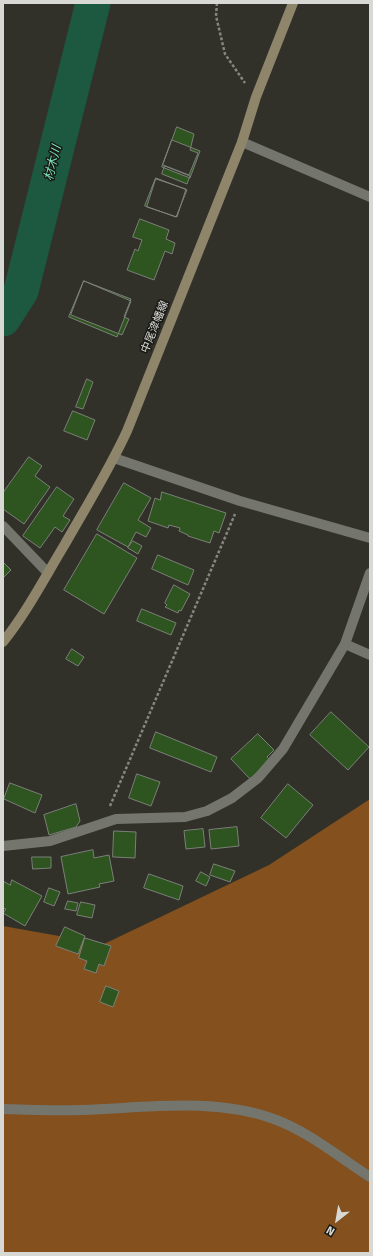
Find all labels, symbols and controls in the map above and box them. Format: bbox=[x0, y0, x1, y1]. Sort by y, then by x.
water label: 材木川 bbox=[42, 144, 64, 182]
street label: 中尾津幡線 bbox=[139, 299, 171, 355]
north arrow bbox=[317, 1200, 357, 1240]
text: N bbox=[324, 1223, 337, 1238]

